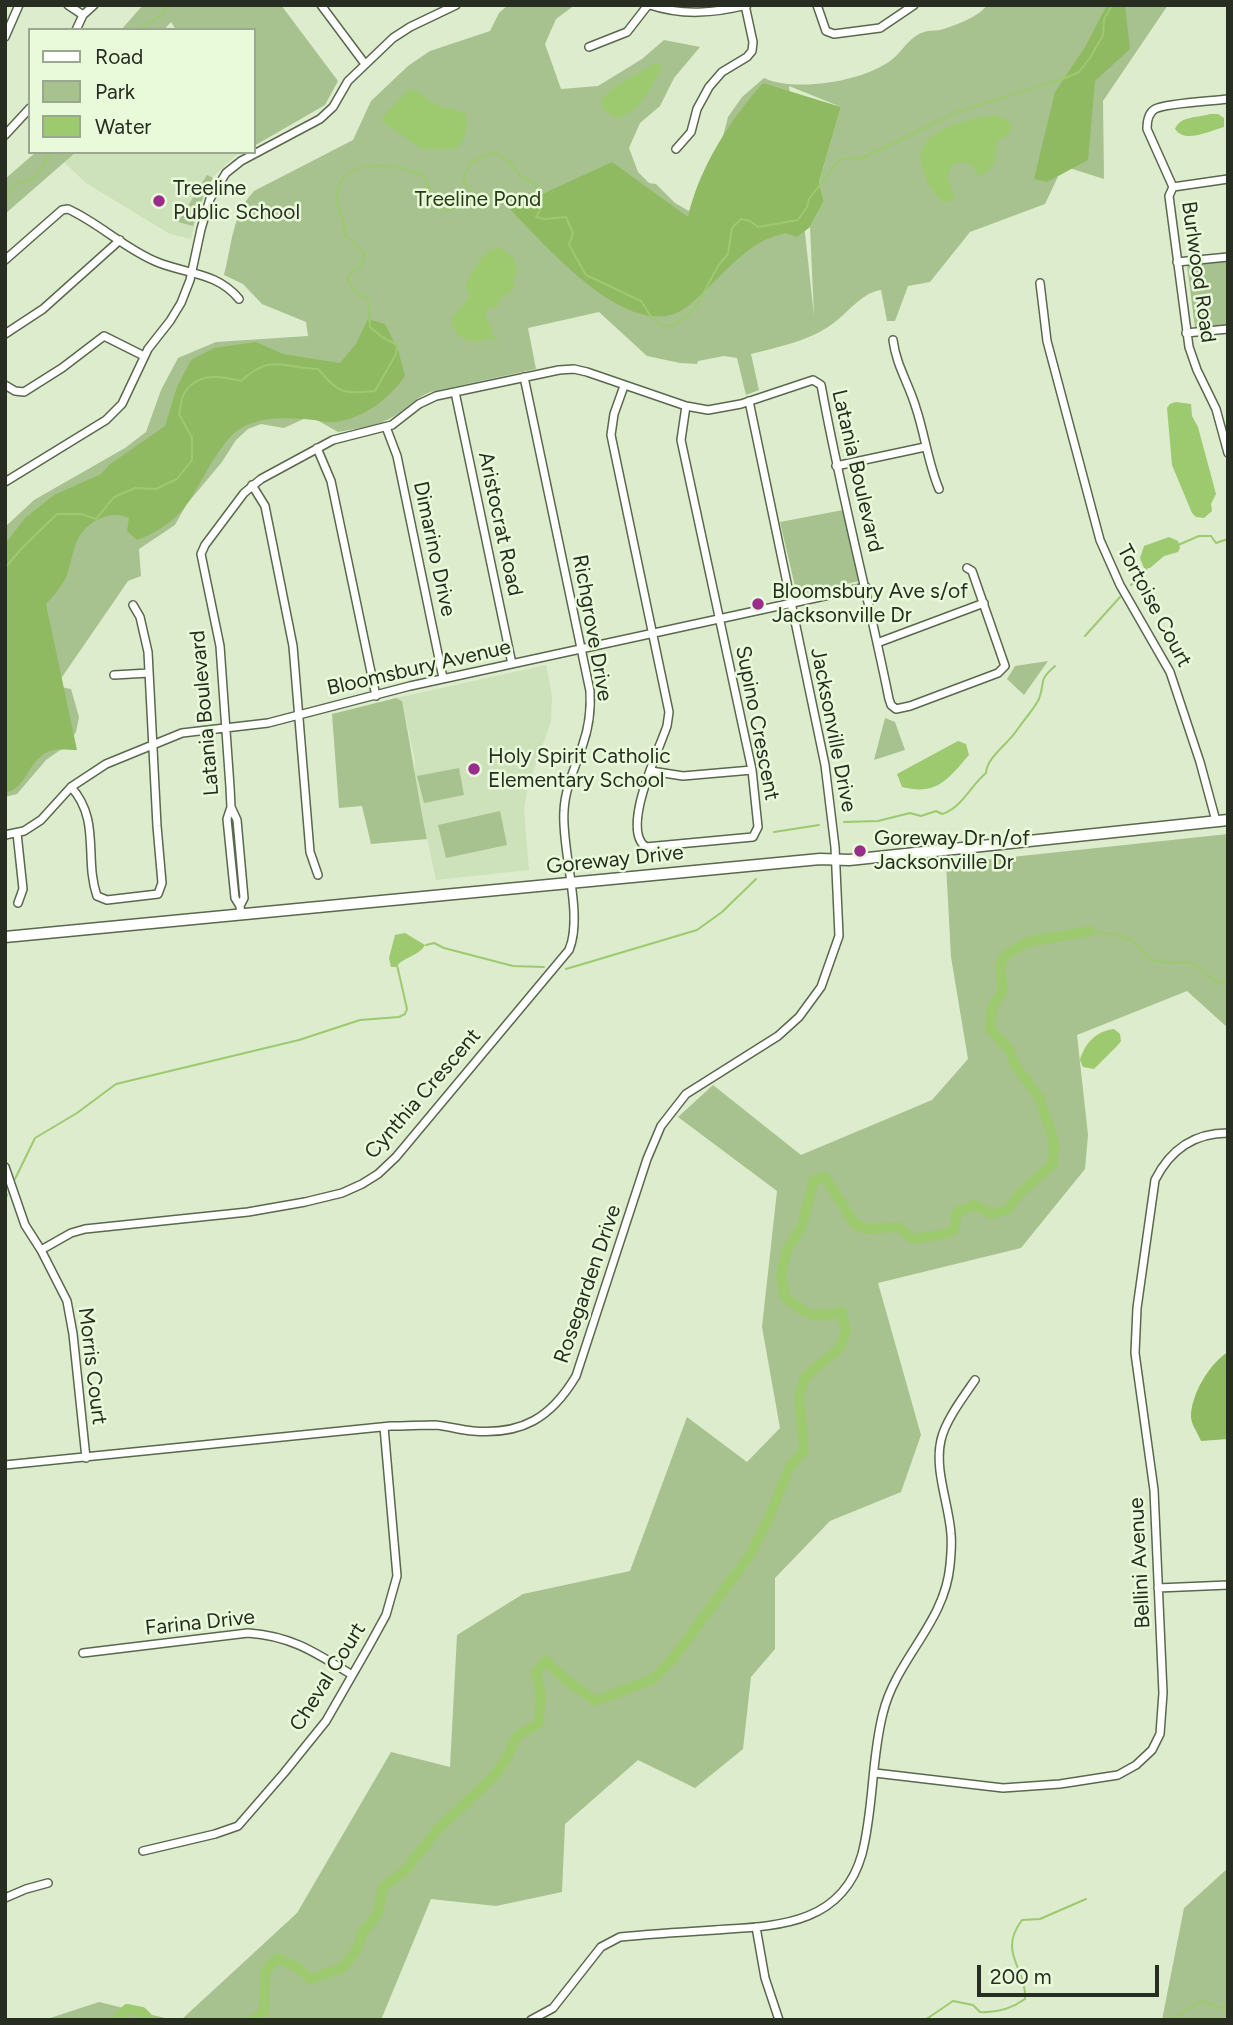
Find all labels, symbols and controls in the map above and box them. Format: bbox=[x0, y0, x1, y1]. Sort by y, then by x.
legend bbox=[28, 28, 256, 154]
text: Road bbox=[95, 44, 143, 69]
text: Park bbox=[95, 79, 135, 104]
text: Water bbox=[95, 114, 151, 139]
place label: Treeline Public School bbox=[173, 176, 300, 226]
park label: Treeline Pond bbox=[415, 187, 541, 213]
marker: Treeline Public School bbox=[151, 193, 167, 209]
street label: Burlwood Road bbox=[1176, 200, 1220, 344]
street label: Latania Boulevard bbox=[826, 387, 888, 555]
street label: Aristocrat Road bbox=[472, 450, 528, 598]
street label: Dimarino Drive bbox=[407, 479, 461, 619]
street label: Tortoise Court bbox=[1111, 540, 1197, 672]
street label: Richgrove Drive bbox=[567, 553, 617, 703]
place label: Bloomsbury Ave s/of Jacksonville Dr bbox=[772, 579, 968, 629]
marker: Bloomsbury Ave s/of Jacksonville Dr bbox=[750, 596, 766, 612]
street label: Latania Boulevard bbox=[185, 629, 225, 797]
street label: Bloomsbury Avenue bbox=[325, 635, 513, 701]
street label: Supino Crescent bbox=[730, 644, 784, 802]
street label: Jacksonville Drive bbox=[805, 646, 861, 814]
place label: Holy Spirit Catholic Elementary School bbox=[488, 744, 671, 794]
marker: Holy Spirit Catholic Elementary School bbox=[466, 761, 482, 777]
place label: Goreway Dr n/of Jacksonville Dr bbox=[874, 826, 1030, 876]
street label: Goreway Drive bbox=[545, 840, 685, 880]
marker: Goreway Dr n/of Jacksonville Dr bbox=[852, 843, 868, 859]
street label: Cynthia Crescent bbox=[360, 1024, 486, 1164]
street label: Rosegarden Drive bbox=[549, 1201, 627, 1367]
street label: Morris Court bbox=[72, 1306, 112, 1426]
street label: Bellini Avenue bbox=[1124, 1497, 1156, 1629]
street label: Farina Drive bbox=[144, 1605, 256, 1641]
street label: Cheval Court bbox=[285, 1618, 371, 1736]
scale bar bbox=[981, 1952, 1163, 1996]
text: 200 m bbox=[990, 1964, 1052, 1989]

